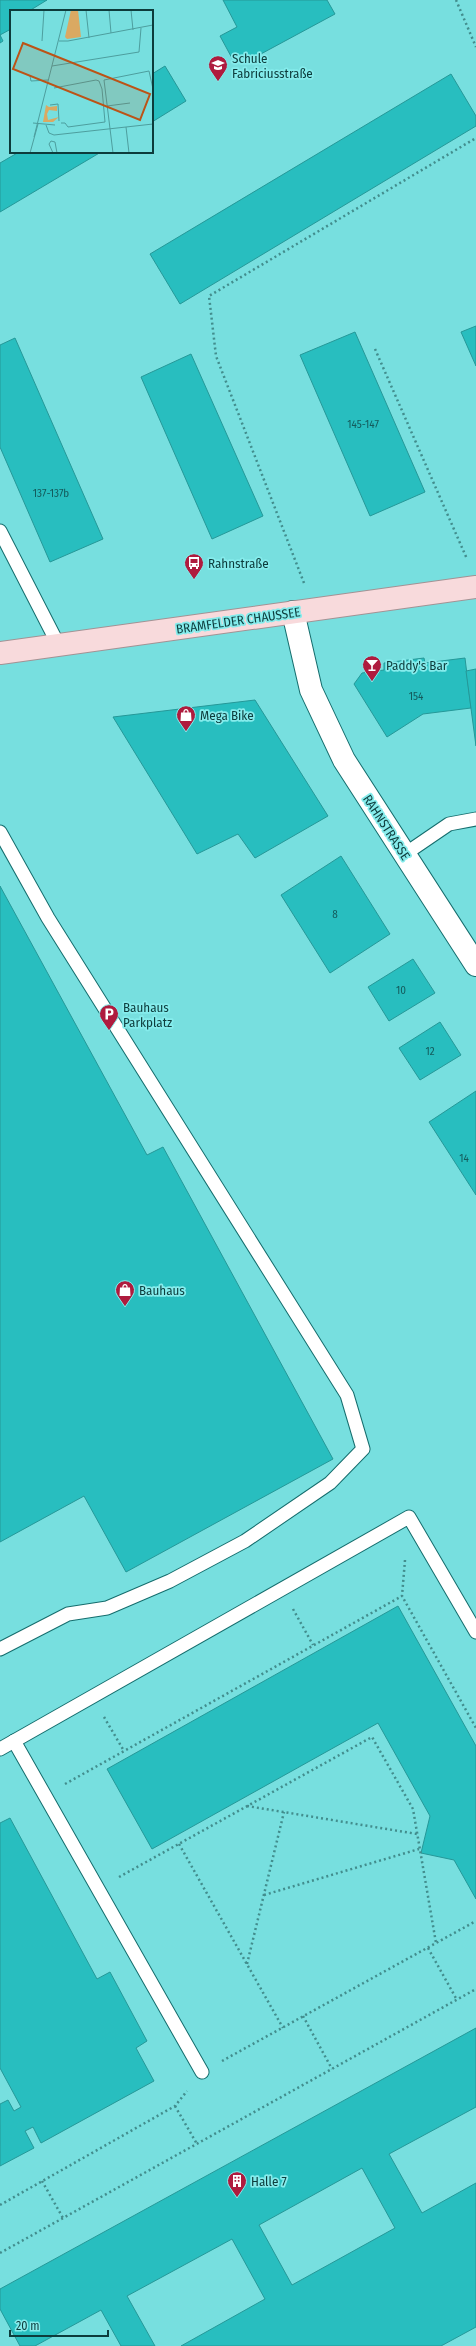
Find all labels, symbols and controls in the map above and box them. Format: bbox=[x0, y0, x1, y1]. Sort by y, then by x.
inset map bbox=[10, 10, 153, 153]
place label: Schule Fabriciusstraße bbox=[232, 51, 313, 81]
school or university icon: Schule Fabriciusstraße bbox=[207, 54, 229, 82]
house number: 145-147 bbox=[347, 418, 379, 431]
house number: 137-137b bbox=[33, 487, 69, 500]
bus stop icon: Rahnstraße bbox=[183, 552, 205, 580]
place label: Rahnstraße bbox=[208, 556, 269, 571]
street label: BRAMFELDER CHAUSSEE bbox=[175, 604, 301, 637]
bar icon: Paddy's Bar bbox=[361, 654, 383, 682]
place label: Paddy's Bar bbox=[386, 658, 448, 673]
house number: 154 bbox=[409, 690, 424, 703]
shop icon: Mega Bike bbox=[175, 704, 197, 732]
place label: Mega Bike bbox=[200, 708, 254, 723]
street label: RAHNSTRASSE bbox=[360, 792, 413, 863]
house number: 8 bbox=[332, 908, 338, 921]
house number: 10 bbox=[396, 984, 406, 997]
place label: Bauhaus Parkplatz bbox=[123, 1000, 172, 1030]
parking icon: Bauhaus Parkplatz bbox=[98, 1003, 120, 1031]
house number: 12 bbox=[425, 1045, 435, 1058]
house number: 14 bbox=[459, 1152, 469, 1165]
shop icon: Bauhaus bbox=[114, 1279, 136, 1307]
place label: Bauhaus bbox=[139, 1283, 185, 1298]
building icon: Halle 7 bbox=[226, 2170, 248, 2198]
place label: Halle 7 bbox=[251, 2174, 287, 2189]
scale bar bbox=[10, 2312, 108, 2338]
text: 20 m bbox=[16, 2319, 40, 2333]

